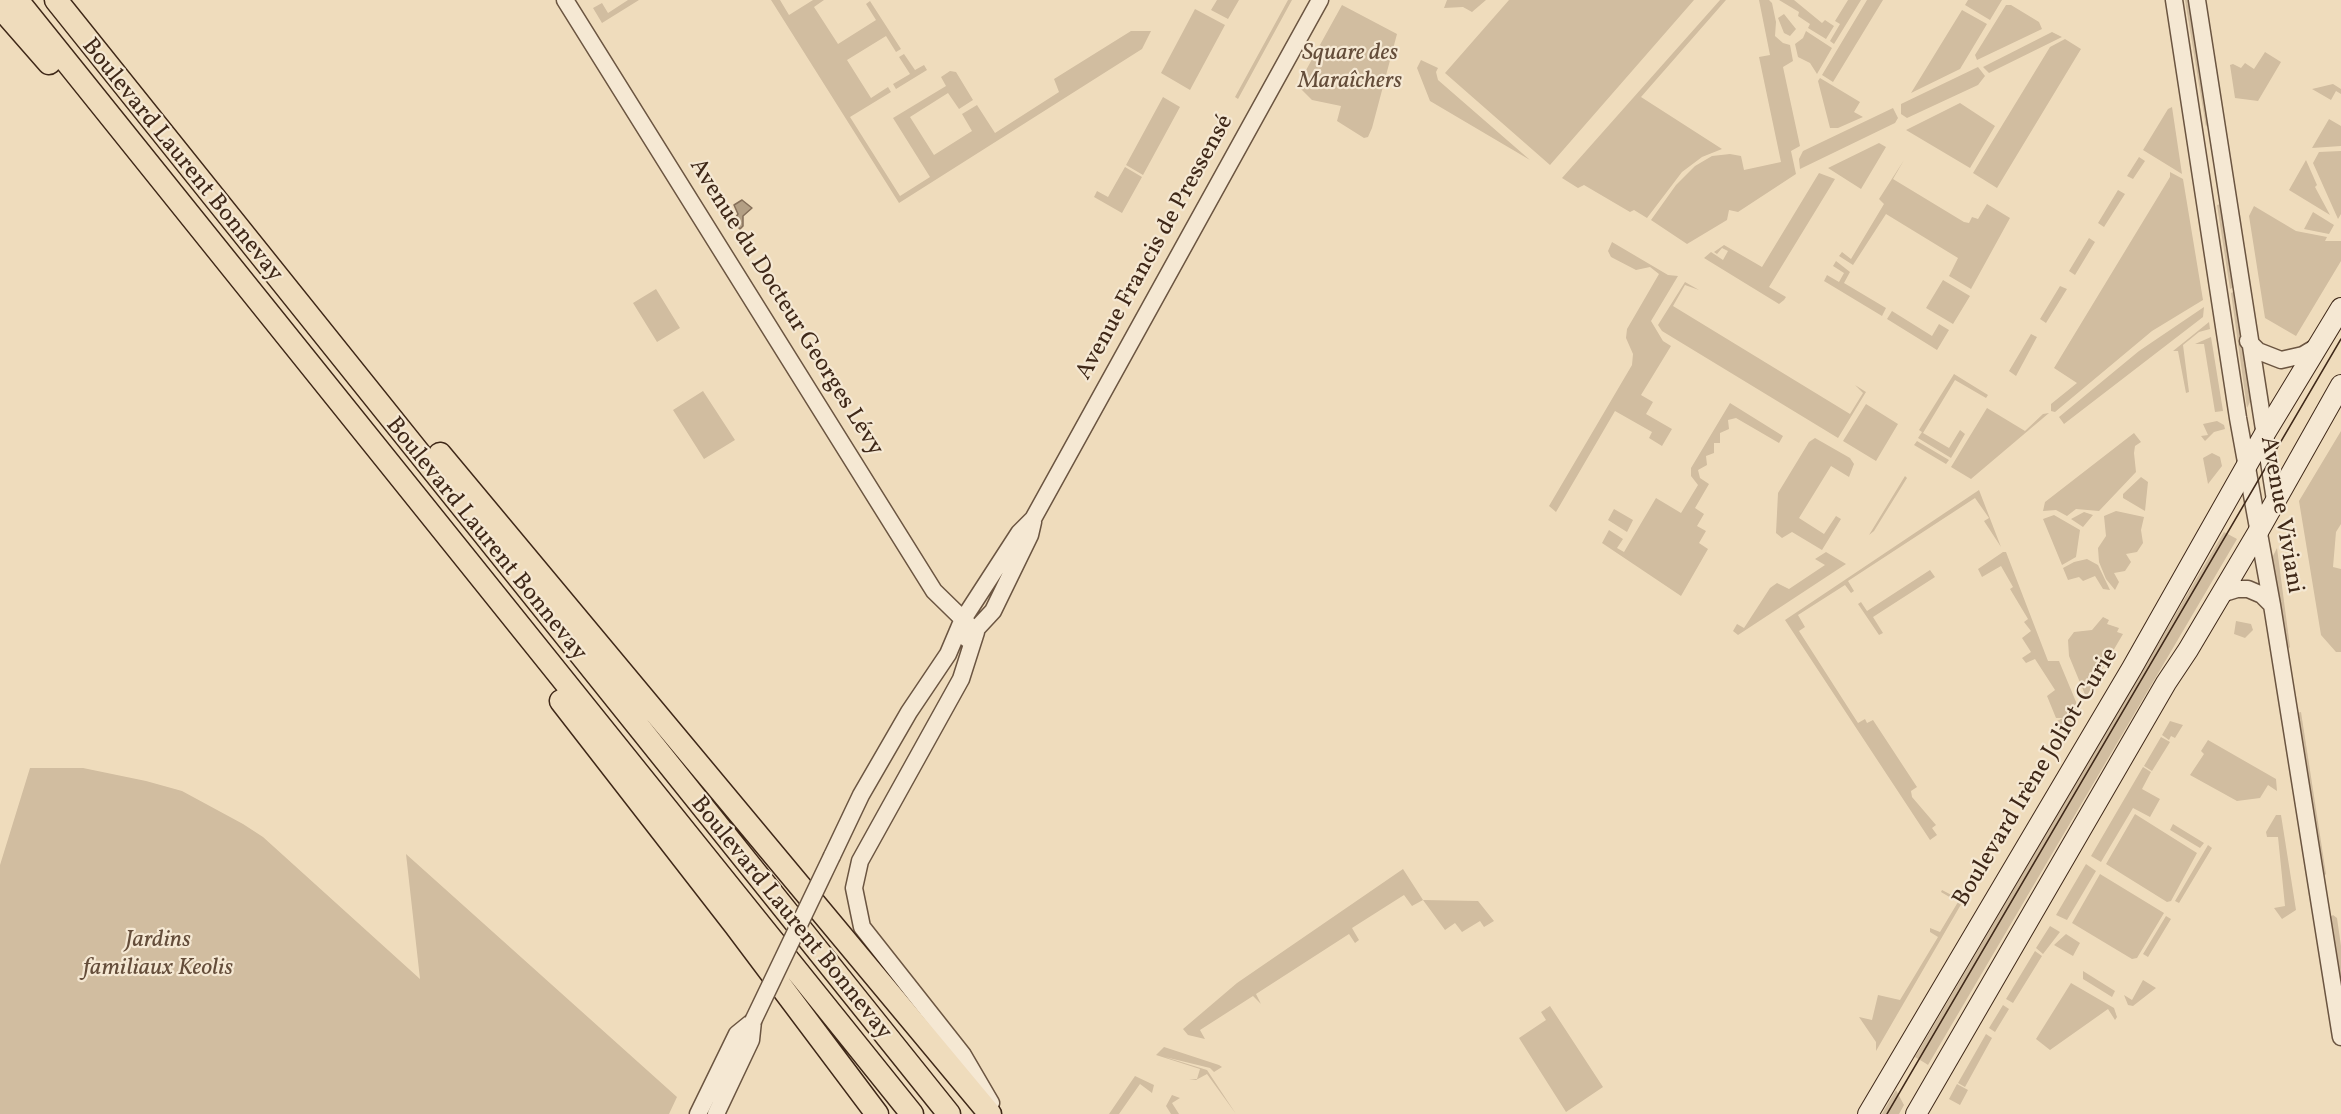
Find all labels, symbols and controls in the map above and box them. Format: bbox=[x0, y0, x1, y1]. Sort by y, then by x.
street label: Boulevard Laurent Bonnevay bbox=[74, 33, 288, 289]
park label: Square des Maraîchers bbox=[1298, 41, 1402, 97]
street label: Avenue Francis de Pressensé bbox=[1071, 111, 1241, 385]
street label: Avenue du Docteur Georges Lévy bbox=[681, 154, 889, 462]
street label: Boulevard Laurent Bonnevay bbox=[378, 412, 592, 668]
street label: Avenue Viviani bbox=[2252, 434, 2308, 596]
street label: Boulevard Irène Joliot-Curie bbox=[1948, 643, 2126, 913]
street label: Boulevard Laurent Bonnevay bbox=[683, 791, 897, 1047]
park label: Jardins familiaux Keolis bbox=[83, 928, 233, 984]

